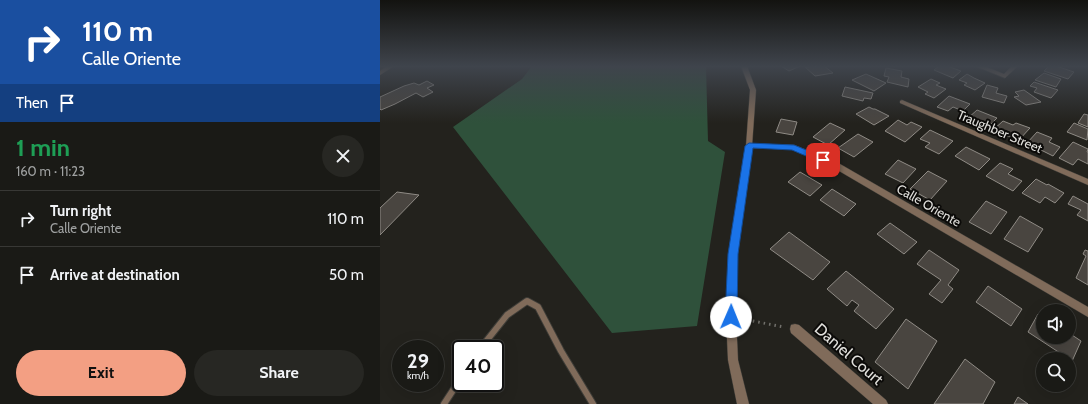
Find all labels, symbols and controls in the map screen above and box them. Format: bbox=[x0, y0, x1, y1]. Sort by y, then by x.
text: 110 m bbox=[82, 14, 153, 48]
icon: right bbox=[16, 16, 68, 68]
text: Calle Oriente bbox=[82, 48, 181, 70]
icon: arrive bbox=[56, 92, 78, 114]
text: Then bbox=[16, 94, 48, 112]
street label: Traughber Street bbox=[955, 106, 1045, 156]
text: 1 min bbox=[16, 133, 70, 162]
button: close bbox=[322, 135, 364, 177]
pin bbox=[806, 143, 840, 177]
icon: arrive bbox=[812, 149, 834, 171]
text: 160 m · 11:23 bbox=[16, 163, 85, 179]
street label: Calle Oriente bbox=[894, 180, 964, 230]
text: Turn right bbox=[50, 202, 111, 220]
icon: right bbox=[16, 208, 38, 230]
text: 110 m bbox=[327, 210, 364, 228]
text: Calle Oriente bbox=[50, 220, 122, 236]
icon: arrive bbox=[16, 264, 38, 286]
text: Arrive at destination bbox=[50, 266, 180, 284]
text: 50 m bbox=[329, 266, 364, 284]
position arrow bbox=[710, 296, 752, 338]
map controls bbox=[1036, 304, 1076, 392]
button: sound bbox=[1036, 304, 1076, 344]
street label: Daniel Court bbox=[811, 319, 888, 389]
speed limit sign: 40 bbox=[452, 340, 504, 392]
text: 29 bbox=[407, 349, 429, 373]
button: Exit bbox=[16, 350, 186, 396]
button: Share bbox=[194, 350, 364, 396]
button: search bbox=[1036, 352, 1076, 392]
text: km/h bbox=[407, 369, 429, 382]

